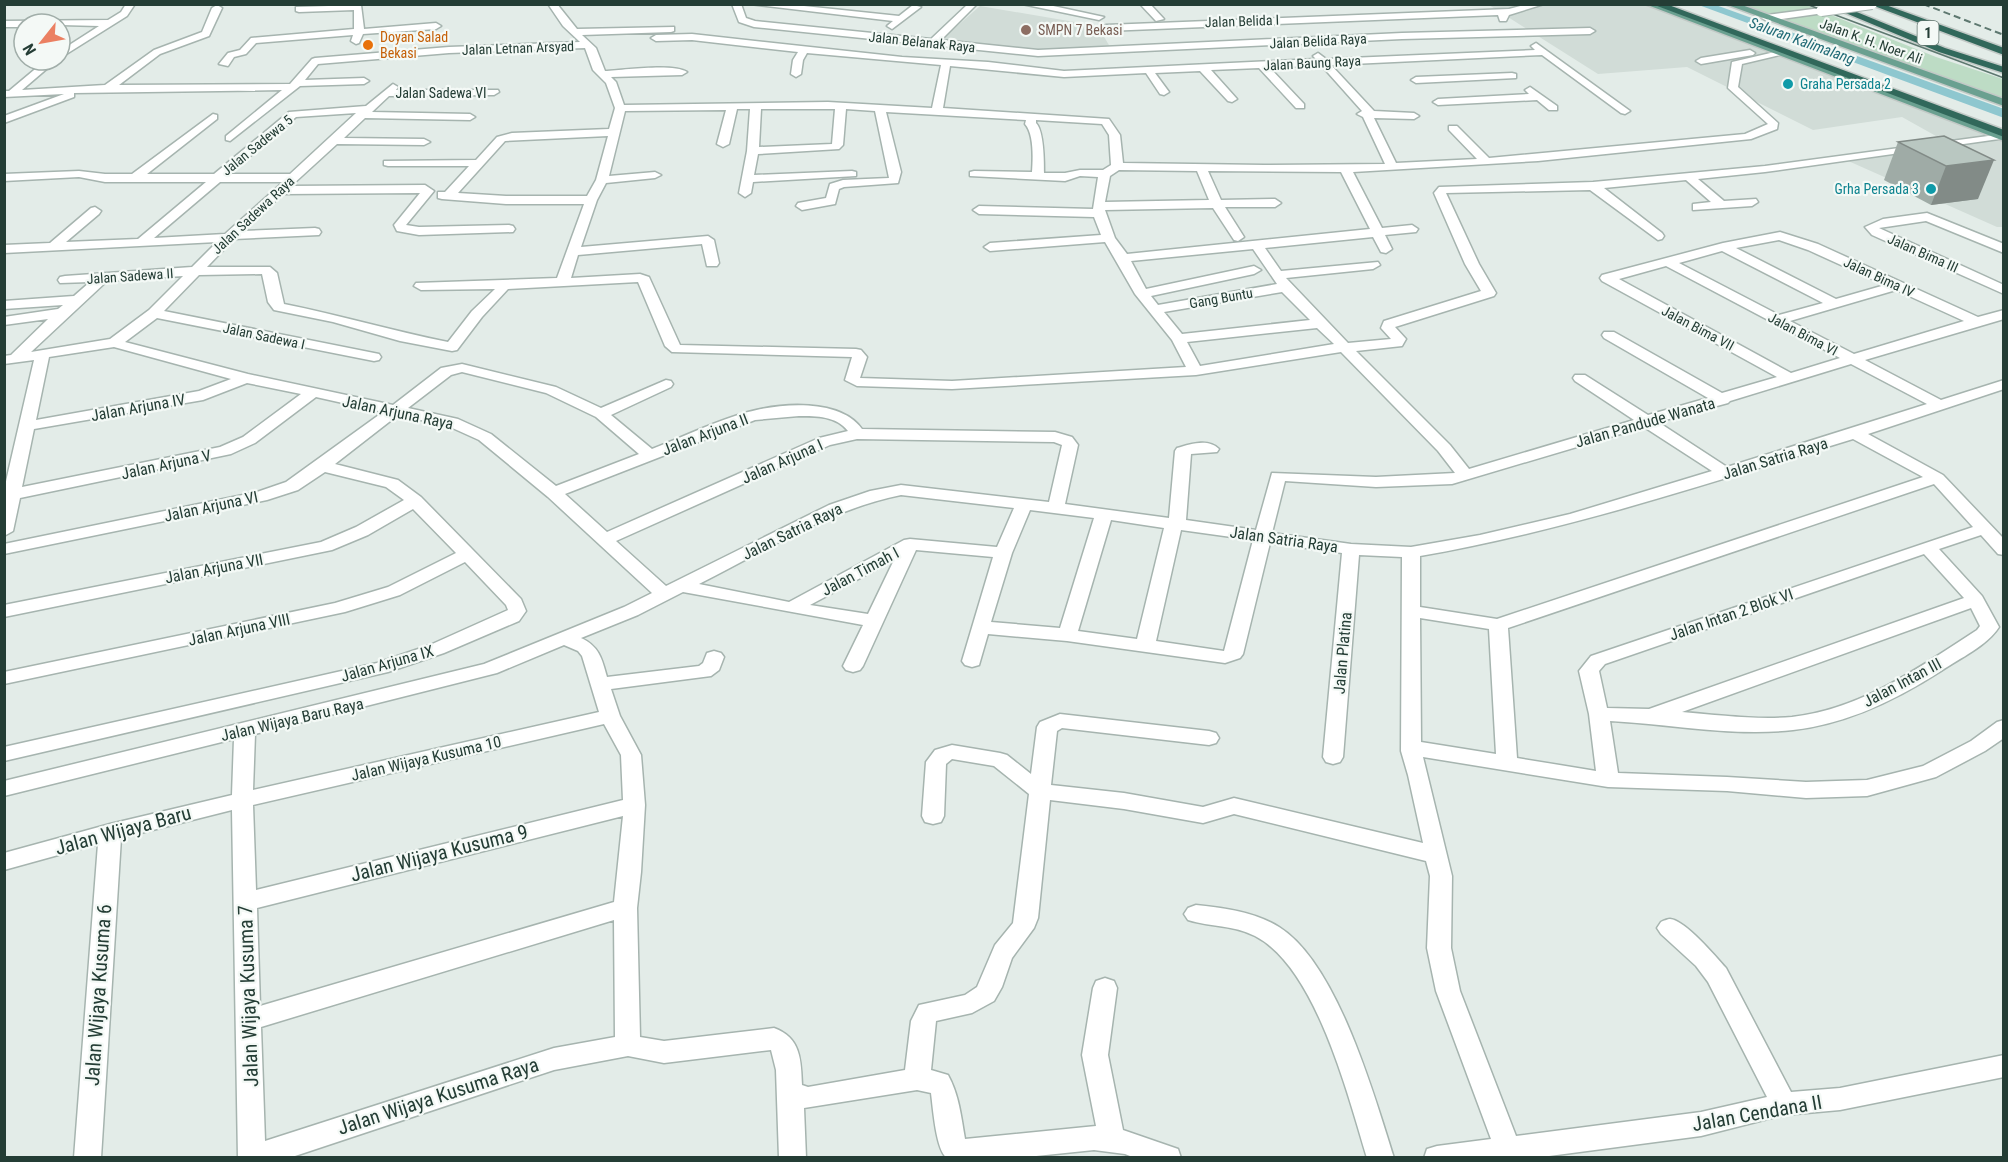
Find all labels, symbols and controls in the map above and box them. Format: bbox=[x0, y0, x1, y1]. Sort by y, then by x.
north arrow bbox=[12, 12, 72, 72]
street label: Jalan Belida I bbox=[1205, 12, 1279, 30]
water label: Saluran Kalimalang bbox=[1747, 14, 1857, 68]
street label: Jalan K. H. Noer Ali bbox=[1818, 15, 1924, 67]
road number: 1 bbox=[1918, 21, 1938, 45]
place label: SMPN 7 Bekasi bbox=[1038, 22, 1122, 38]
marker: SMPN 7 Bekasi bbox=[1019, 23, 1033, 37]
street label: Jalan Belanak Raya bbox=[868, 28, 976, 56]
place label: Doyan Salad Bekasi bbox=[380, 29, 448, 61]
street label: Jalan Belida Raya bbox=[1269, 30, 1367, 52]
marker: Doyan Salad Bekasi bbox=[361, 38, 375, 52]
street label: Jalan Letnan Arsyad bbox=[462, 38, 574, 58]
text: N bbox=[19, 40, 40, 59]
street label: Jalan Baung Raya bbox=[1263, 52, 1361, 74]
place label: Graha Persada 2 bbox=[1800, 76, 1891, 92]
marker: Graha Persada 2 bbox=[1781, 77, 1795, 91]
street label: Jalan Sadewa VI bbox=[395, 85, 487, 101]
street label: Jalan Sadewa 5 bbox=[218, 111, 296, 179]
street label: Jalan Sadewa Raya bbox=[209, 173, 297, 257]
place label: Grha Persada 3 bbox=[1834, 181, 1919, 197]
marker: Grha Persada 3 bbox=[1924, 182, 1938, 196]
street label: Jalan Bima III bbox=[1885, 230, 1961, 276]
street label: Jalan Bima IV bbox=[1841, 254, 1917, 300]
street label: Jalan Sadewa II bbox=[86, 265, 174, 287]
street label: Gang Buntu bbox=[1188, 285, 1254, 311]
street label: Jalan Bima VII bbox=[1659, 302, 1737, 354]
street label: Jalan Bima VI bbox=[1766, 309, 1840, 359]
street label: Jalan Sadewa I bbox=[222, 320, 306, 352]
street label: Jalan Arjuna IV bbox=[89, 390, 187, 425]
street label: Jalan Arjuna Raya bbox=[341, 391, 455, 434]
street label: Jalan Pandude Wanata bbox=[1573, 393, 1717, 452]
street label: Jalan Arjuna II bbox=[659, 409, 751, 460]
street label: Jalan Satria Raya bbox=[1720, 433, 1830, 483]
street label: Jalan Arjuna I bbox=[739, 435, 826, 488]
street label: Jalan Arjuna V bbox=[119, 446, 213, 483]
street label: Jalan Arjuna VI bbox=[162, 487, 260, 526]
street label: Jalan Satria Raya bbox=[739, 499, 845, 564]
street label: Jalan Satria Raya bbox=[1229, 523, 1339, 556]
street label: Jalan Timah I bbox=[818, 543, 902, 600]
street label: Jalan Arjuna VII bbox=[163, 550, 265, 587]
street label: Jalan Intan 2 Blok VI bbox=[1667, 584, 1796, 645]
street label: Jalan Arjuna VIII bbox=[186, 609, 292, 650]
street label: Jalan Platina bbox=[1329, 611, 1356, 695]
street label: Jalan Arjuna IX bbox=[339, 641, 436, 686]
street label: Jalan Intan III bbox=[1860, 654, 1945, 711]
street label: Jalan Wijaya Baru Raya bbox=[219, 694, 365, 745]
street label: Jalan Wijaya Kusuma 10 bbox=[349, 732, 503, 785]
street label: Jalan Wijaya Baru bbox=[52, 800, 194, 860]
street label: Jalan Wijaya Kusuma 9 bbox=[348, 819, 530, 887]
street label: Jalan Wijaya Kusuma 6 bbox=[80, 903, 116, 1087]
street label: Jalan Wijaya Kusuma 7 bbox=[233, 905, 263, 1087]
street label: Jalan Wijaya Kusuma Raya bbox=[334, 1052, 542, 1140]
street label: Jalan Cendana II bbox=[1690, 1090, 1824, 1136]

